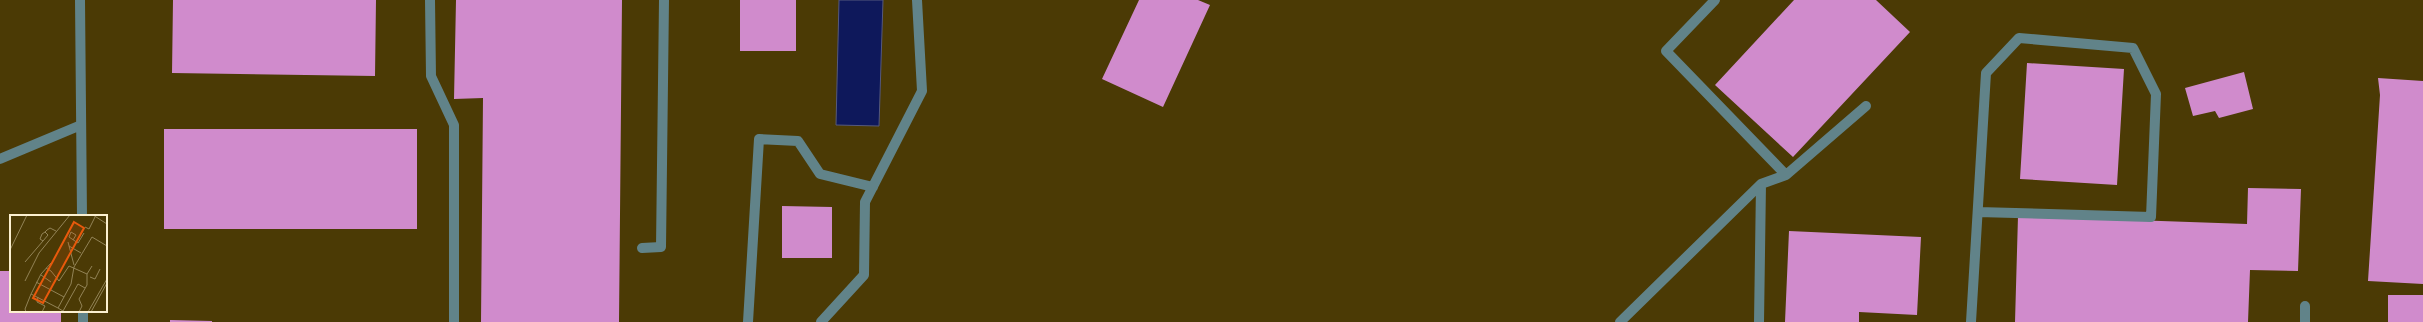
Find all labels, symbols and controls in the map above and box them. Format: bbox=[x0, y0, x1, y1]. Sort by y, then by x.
inset map bbox=[10, 215, 107, 312]

